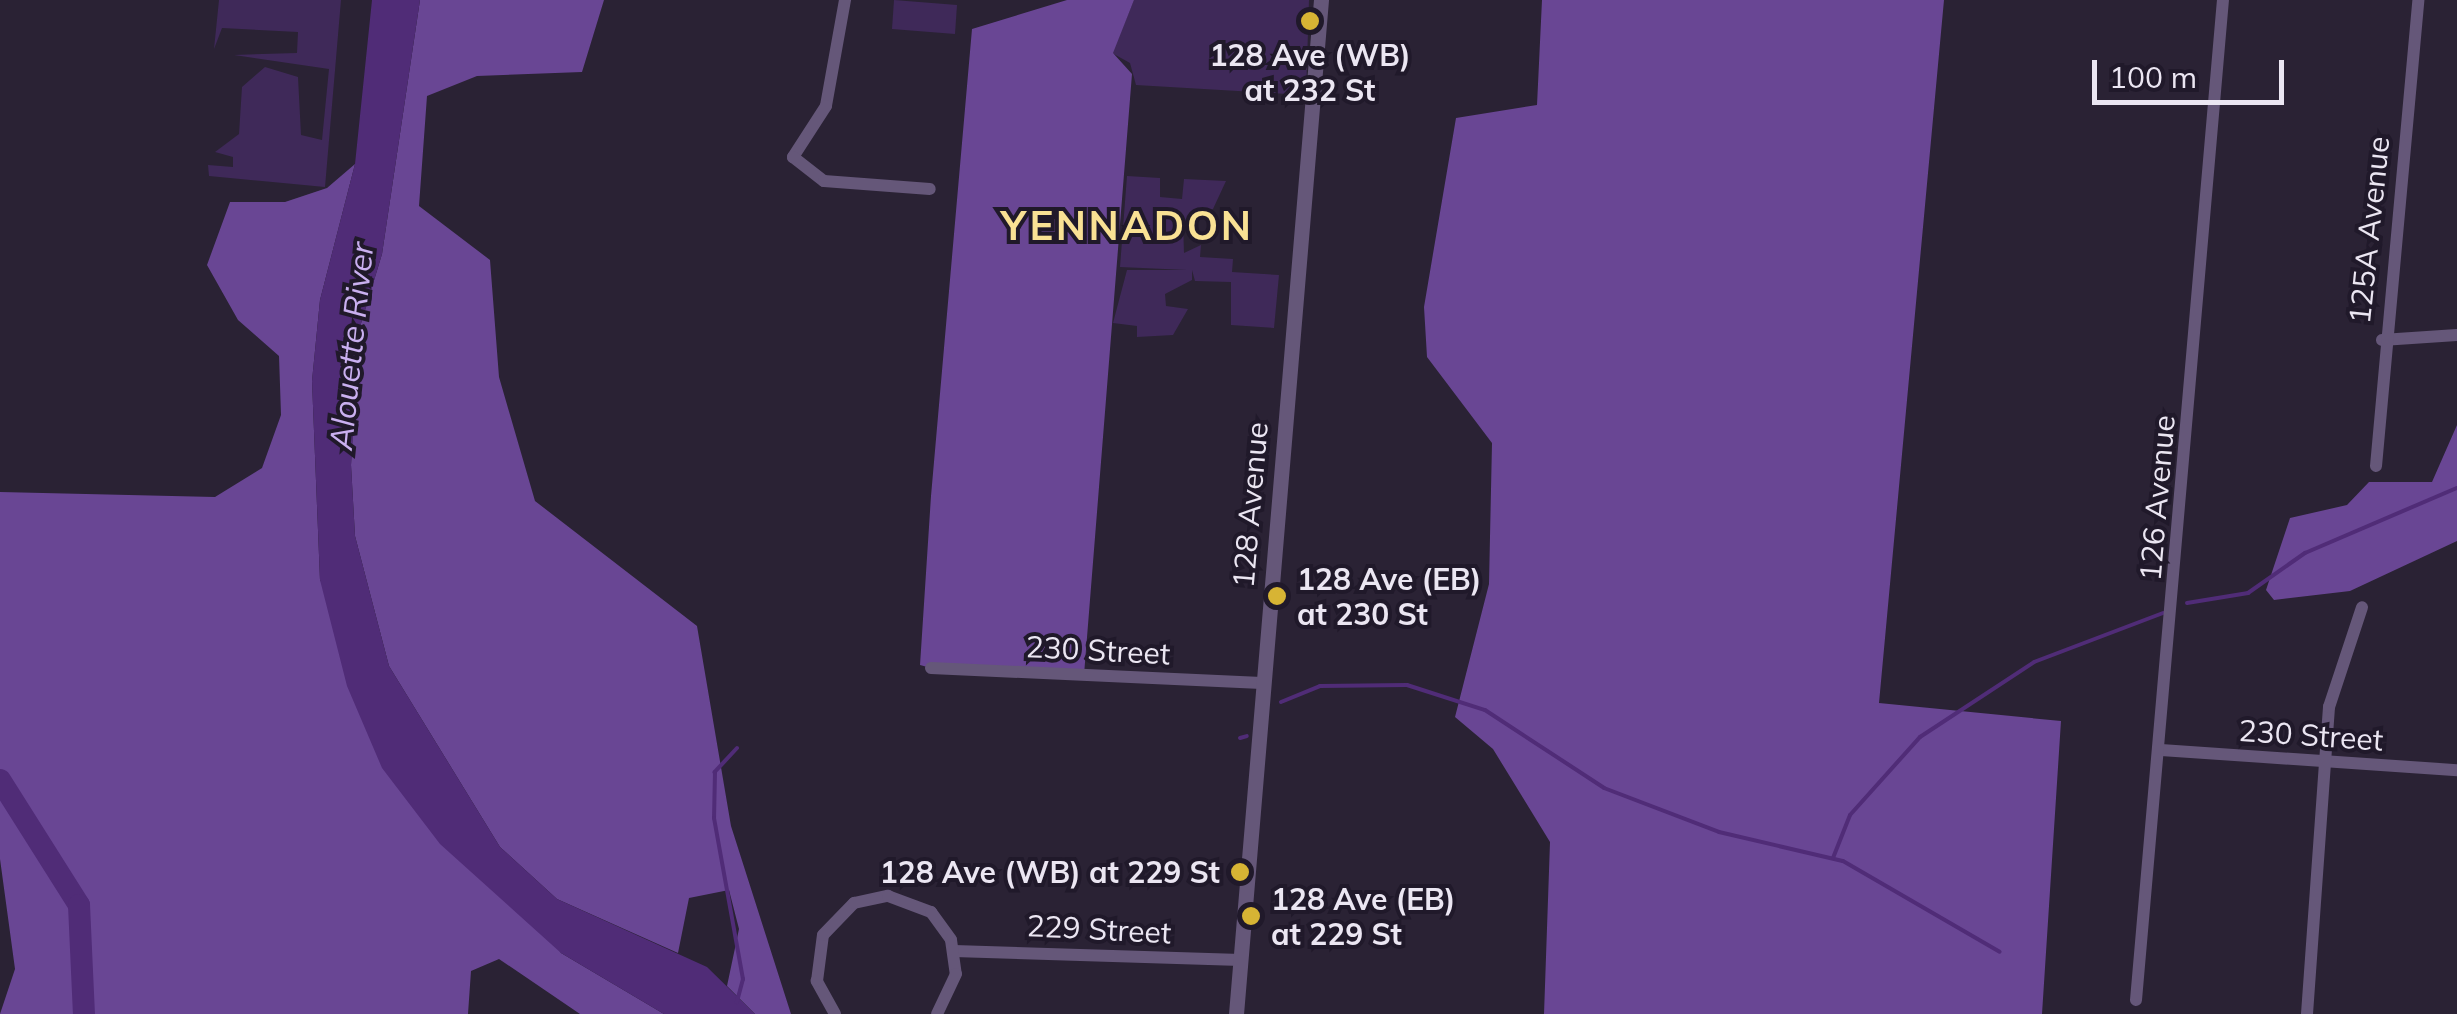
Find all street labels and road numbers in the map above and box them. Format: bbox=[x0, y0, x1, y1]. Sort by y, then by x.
street label: 125A Avenue bbox=[2341, 134, 2397, 326]
street label: 126 Avenue bbox=[2132, 414, 2182, 582]
street label: 128 Avenue bbox=[1225, 421, 1275, 589]
street label: 230 Street bbox=[1025, 628, 1171, 672]
street label: 230 Street bbox=[2238, 712, 2384, 758]
street label: 229 Street bbox=[1026, 907, 1172, 951]

